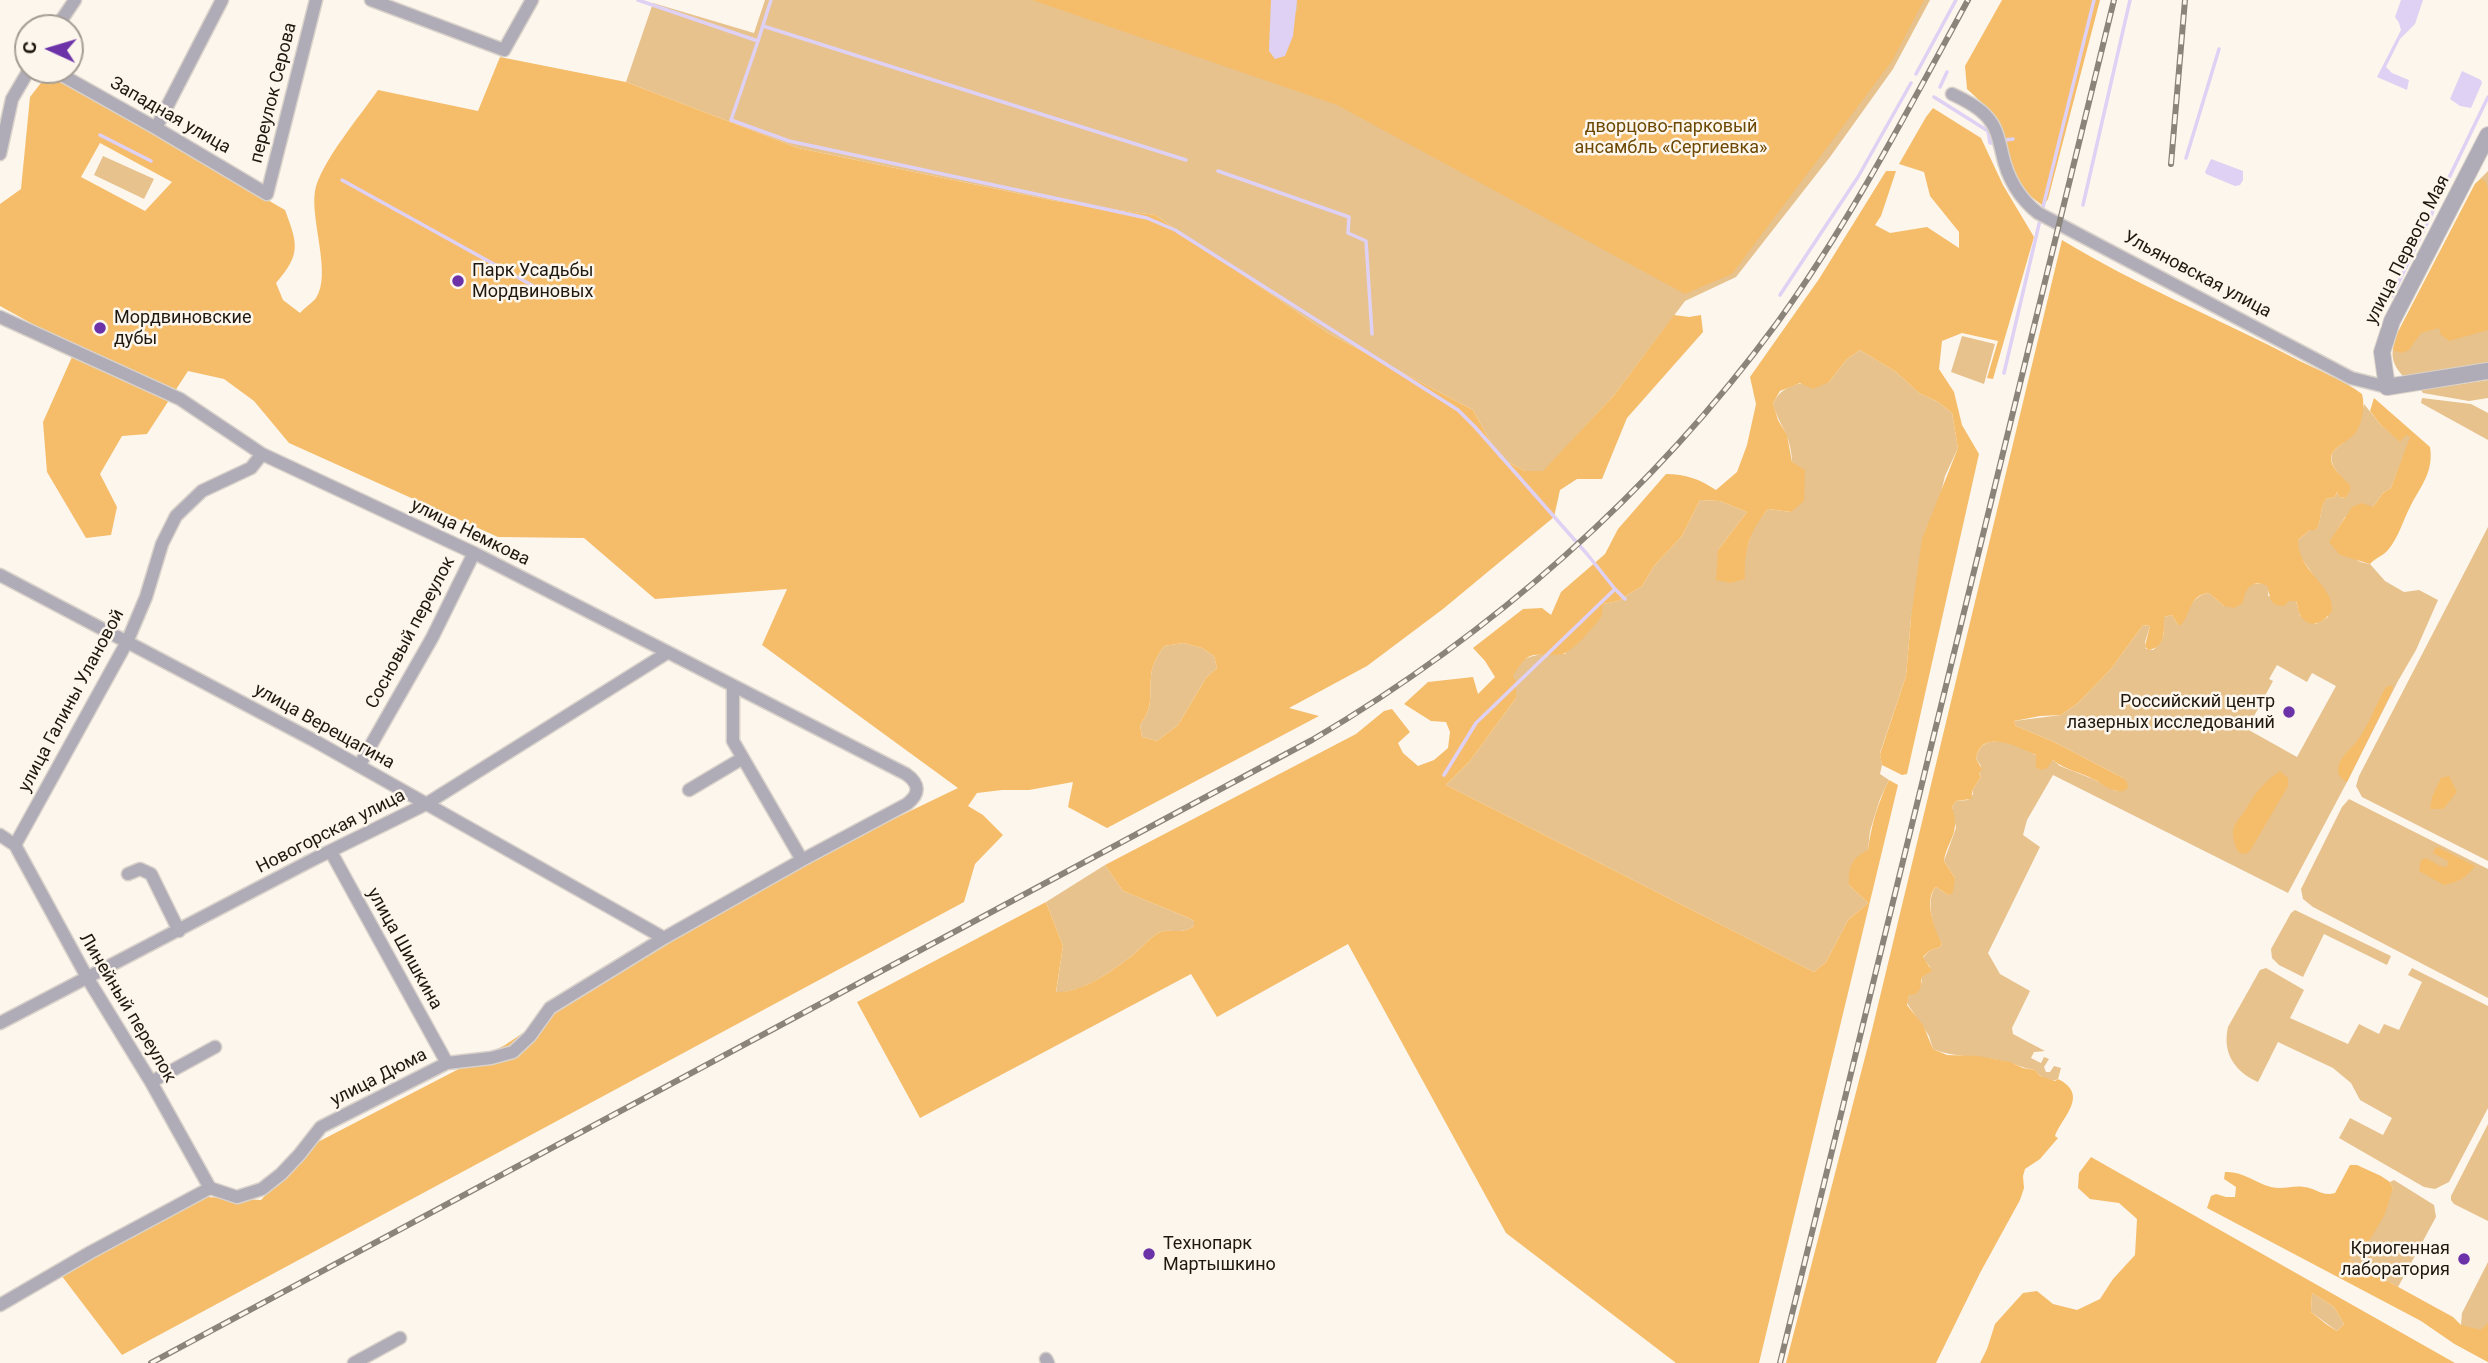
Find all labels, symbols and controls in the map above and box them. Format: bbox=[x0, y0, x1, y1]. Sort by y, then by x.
north arrow bbox=[14, 14, 84, 84]
street label: переулок Серова bbox=[246, 20, 302, 166]
text: С bbox=[18, 41, 41, 55]
street label: Западная улица bbox=[106, 73, 234, 159]
park label: дворцово-парковый ансамбль «Сергиевка» bbox=[1575, 116, 1767, 158]
street label: улица Первого Мая bbox=[2361, 172, 2455, 328]
street label: Ульяновская улица bbox=[2119, 227, 2275, 323]
place label: Парк Усадьбы Мордвиновых bbox=[472, 260, 593, 302]
marker: Парк Усадьбы Мордвиновых bbox=[450, 273, 466, 289]
place label: Мордвиновские дубы bbox=[114, 307, 251, 350]
marker: Мордвиновские дубы bbox=[92, 320, 108, 336]
street label: улица Немкова bbox=[407, 495, 533, 571]
street label: Сосновый переулок bbox=[362, 553, 460, 713]
street label: улица Галины Улановой bbox=[15, 606, 129, 796]
street label: улица Верещагина bbox=[250, 679, 398, 775]
place label: Российский центр лазерных исследований bbox=[2067, 691, 2275, 734]
marker: Российский центр лазерных исследований bbox=[2281, 704, 2297, 720]
street label: Новогорская улица bbox=[253, 785, 409, 879]
street label: улица Шишкина bbox=[362, 884, 446, 1014]
street label: Линейный переулок bbox=[74, 929, 180, 1087]
street label: улица Дюма bbox=[327, 1044, 431, 1112]
place label: Технопарк Мартышкино bbox=[1163, 1233, 1276, 1276]
place label: Криогенная лаборатория bbox=[2341, 1238, 2450, 1280]
marker: Технопарк Мартышкино bbox=[1141, 1246, 1157, 1262]
marker: Криогенная лаборатория bbox=[2456, 1251, 2472, 1267]

